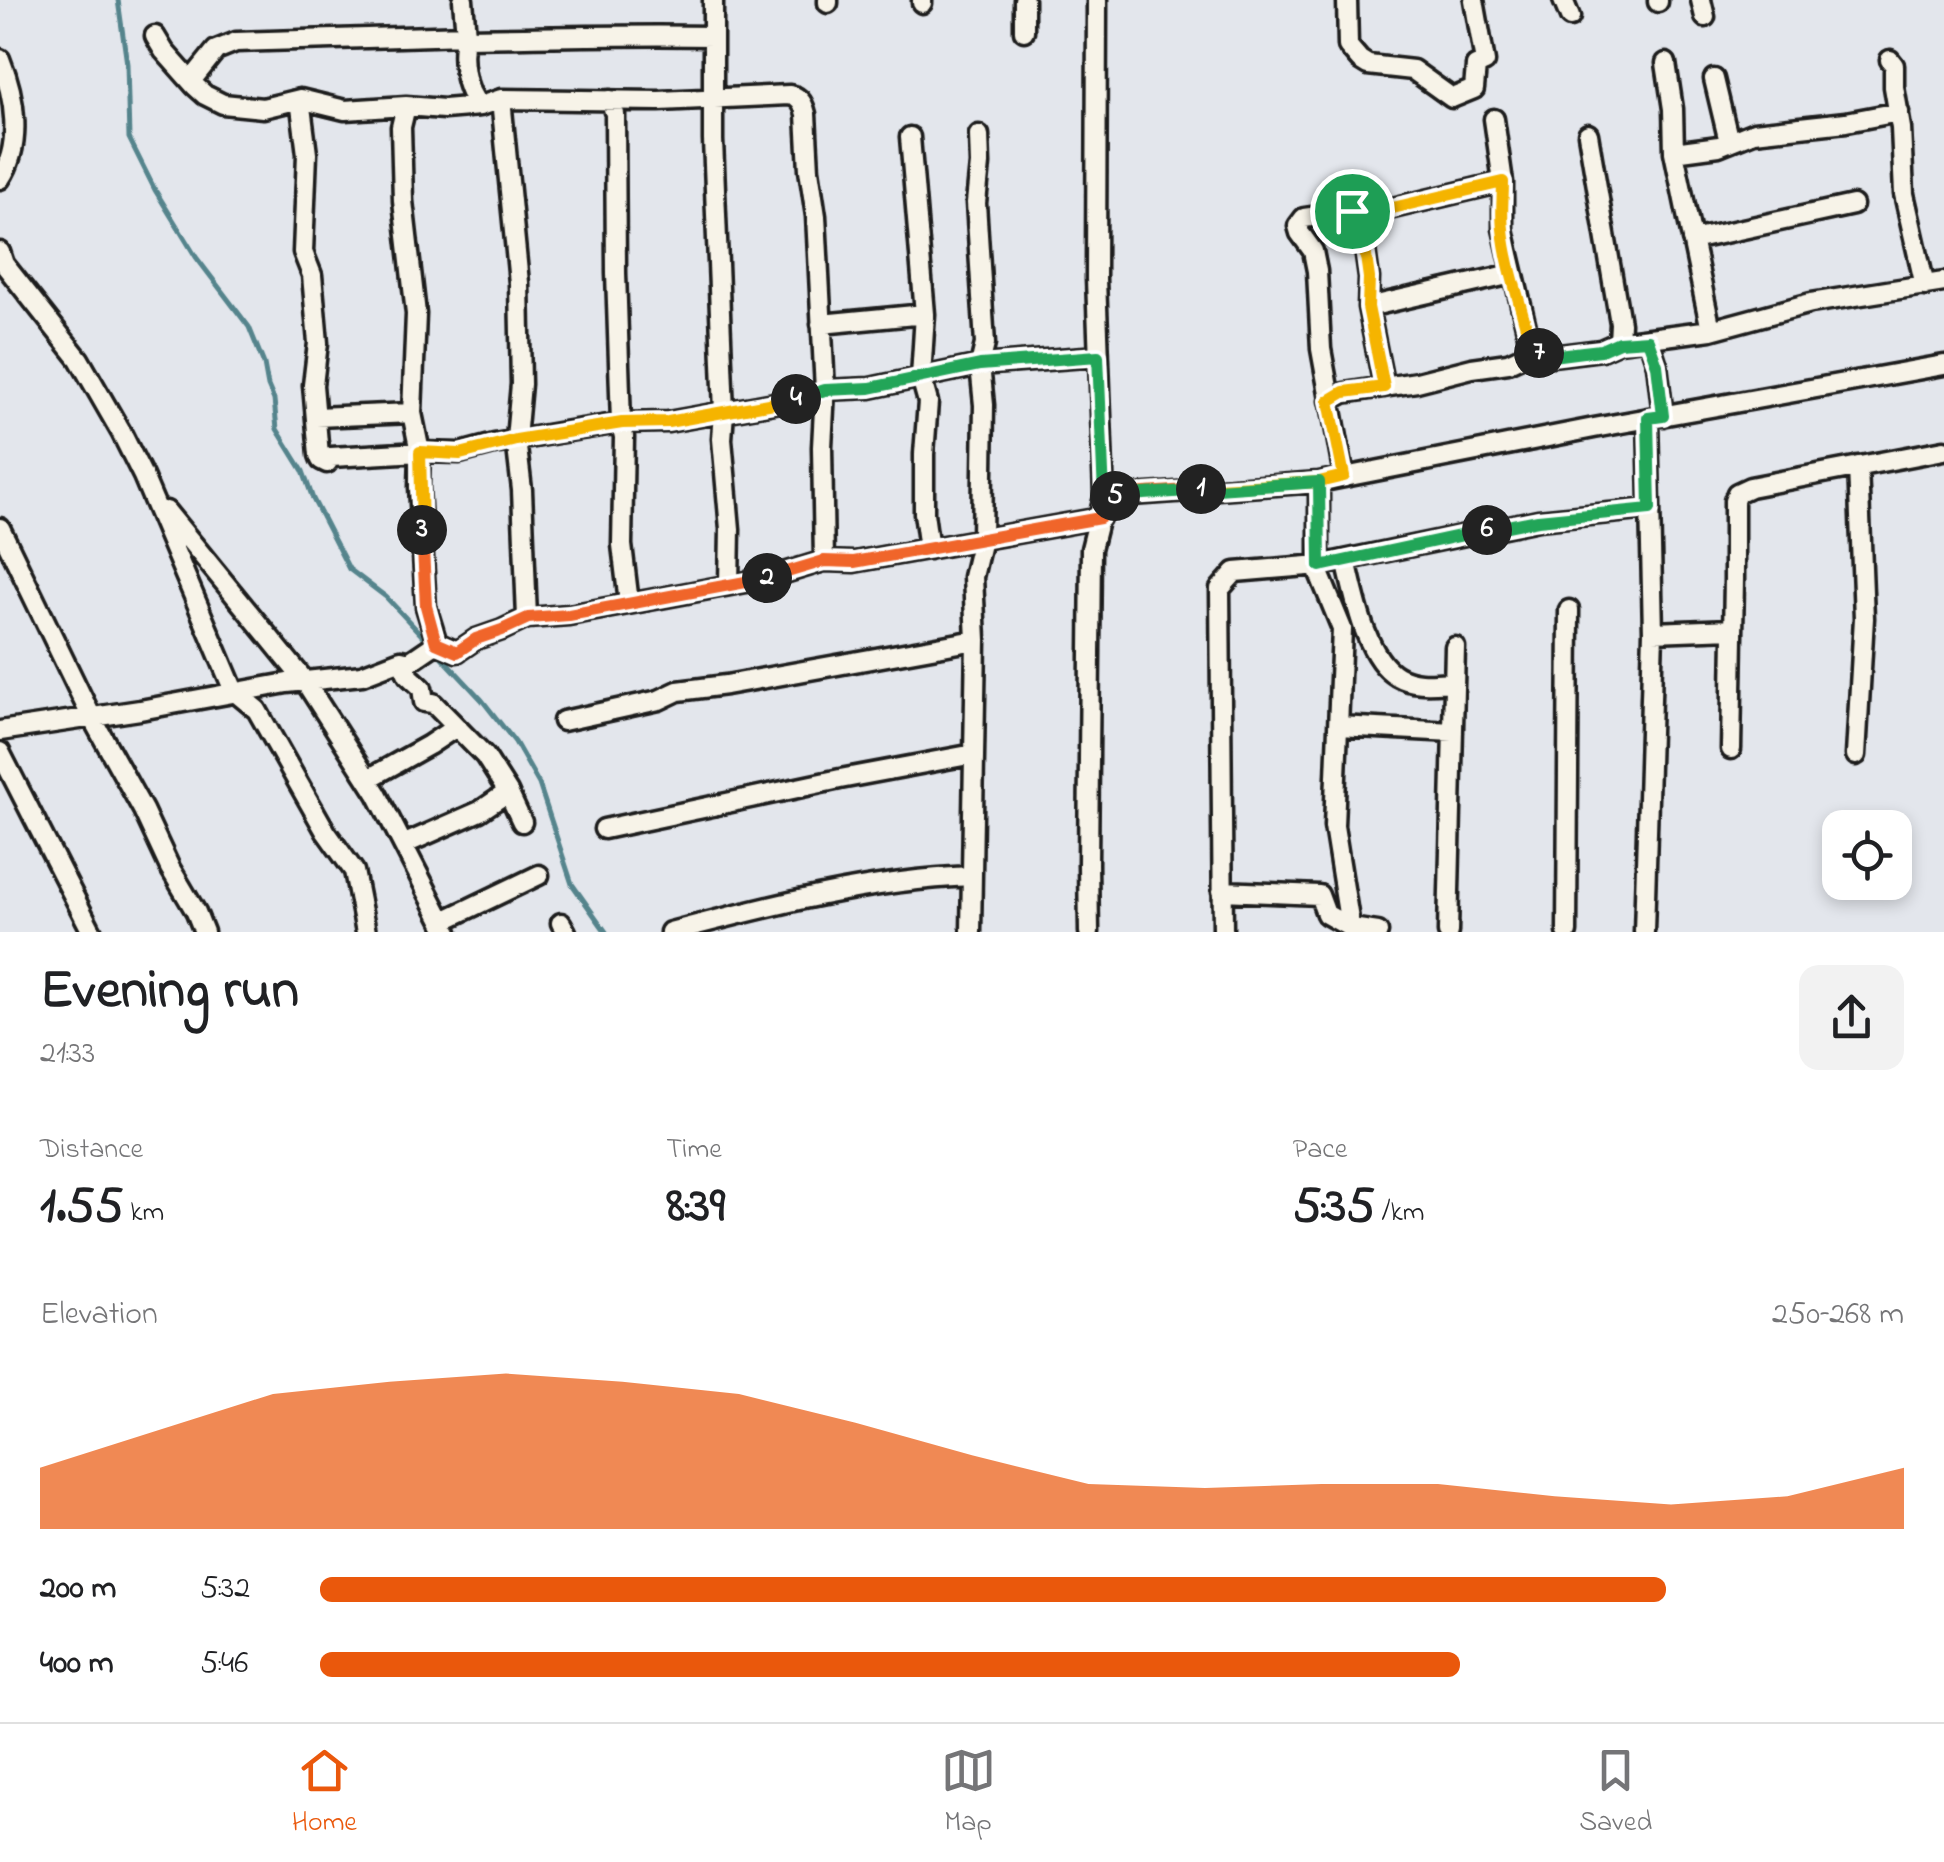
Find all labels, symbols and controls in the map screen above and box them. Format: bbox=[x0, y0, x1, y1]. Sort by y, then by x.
pin bbox=[1310, 169, 1395, 254]
icon: arrive bbox=[1325, 184, 1380, 239]
pin: 7 bbox=[1514, 328, 1564, 378]
text: 7 bbox=[1533, 332, 1545, 373]
pin: 4 bbox=[771, 374, 821, 424]
text: 4 bbox=[790, 378, 802, 419]
pin: 1 bbox=[1176, 464, 1226, 514]
text: 1 bbox=[1197, 468, 1205, 509]
pin: 5 bbox=[1090, 471, 1140, 521]
text: 5 bbox=[1107, 475, 1123, 516]
pin: 3 bbox=[397, 505, 447, 555]
pin: 6 bbox=[1462, 505, 1512, 555]
text: 3 bbox=[416, 509, 428, 550]
text: 6 bbox=[1481, 509, 1493, 550]
pin: 2 bbox=[742, 553, 792, 603]
text: 2 bbox=[760, 557, 774, 598]
map controls bbox=[1822, 810, 1912, 900]
button: locate bbox=[1822, 810, 1912, 900]
text: Evening run bbox=[40, 953, 299, 1033]
button: share bbox=[1799, 965, 1904, 1070]
text: 21:33 bbox=[40, 1031, 95, 1078]
text: Distance bbox=[40, 1130, 143, 1171]
text: Time bbox=[666, 1130, 722, 1171]
text: Pace bbox=[1293, 1130, 1347, 1171]
text: 1.55 bbox=[40, 1171, 123, 1244]
text: 8:39 bbox=[666, 1171, 725, 1244]
text: 5:35 bbox=[1293, 1171, 1375, 1244]
text: km bbox=[123, 1193, 164, 1234]
text: /km bbox=[1375, 1193, 1424, 1234]
text: Elevation bbox=[40, 1292, 158, 1339]
text: 250–268 m bbox=[1772, 1292, 1904, 1339]
text: 200 m bbox=[40, 1566, 116, 1613]
text: 5:32 bbox=[200, 1566, 250, 1613]
text: 400 m bbox=[40, 1641, 114, 1688]
text: 5:46 bbox=[200, 1641, 248, 1688]
tab: Home bbox=[292, 1743, 357, 1844]
tab: Map bbox=[941, 1743, 996, 1844]
tab: Saved bbox=[1579, 1743, 1652, 1844]

